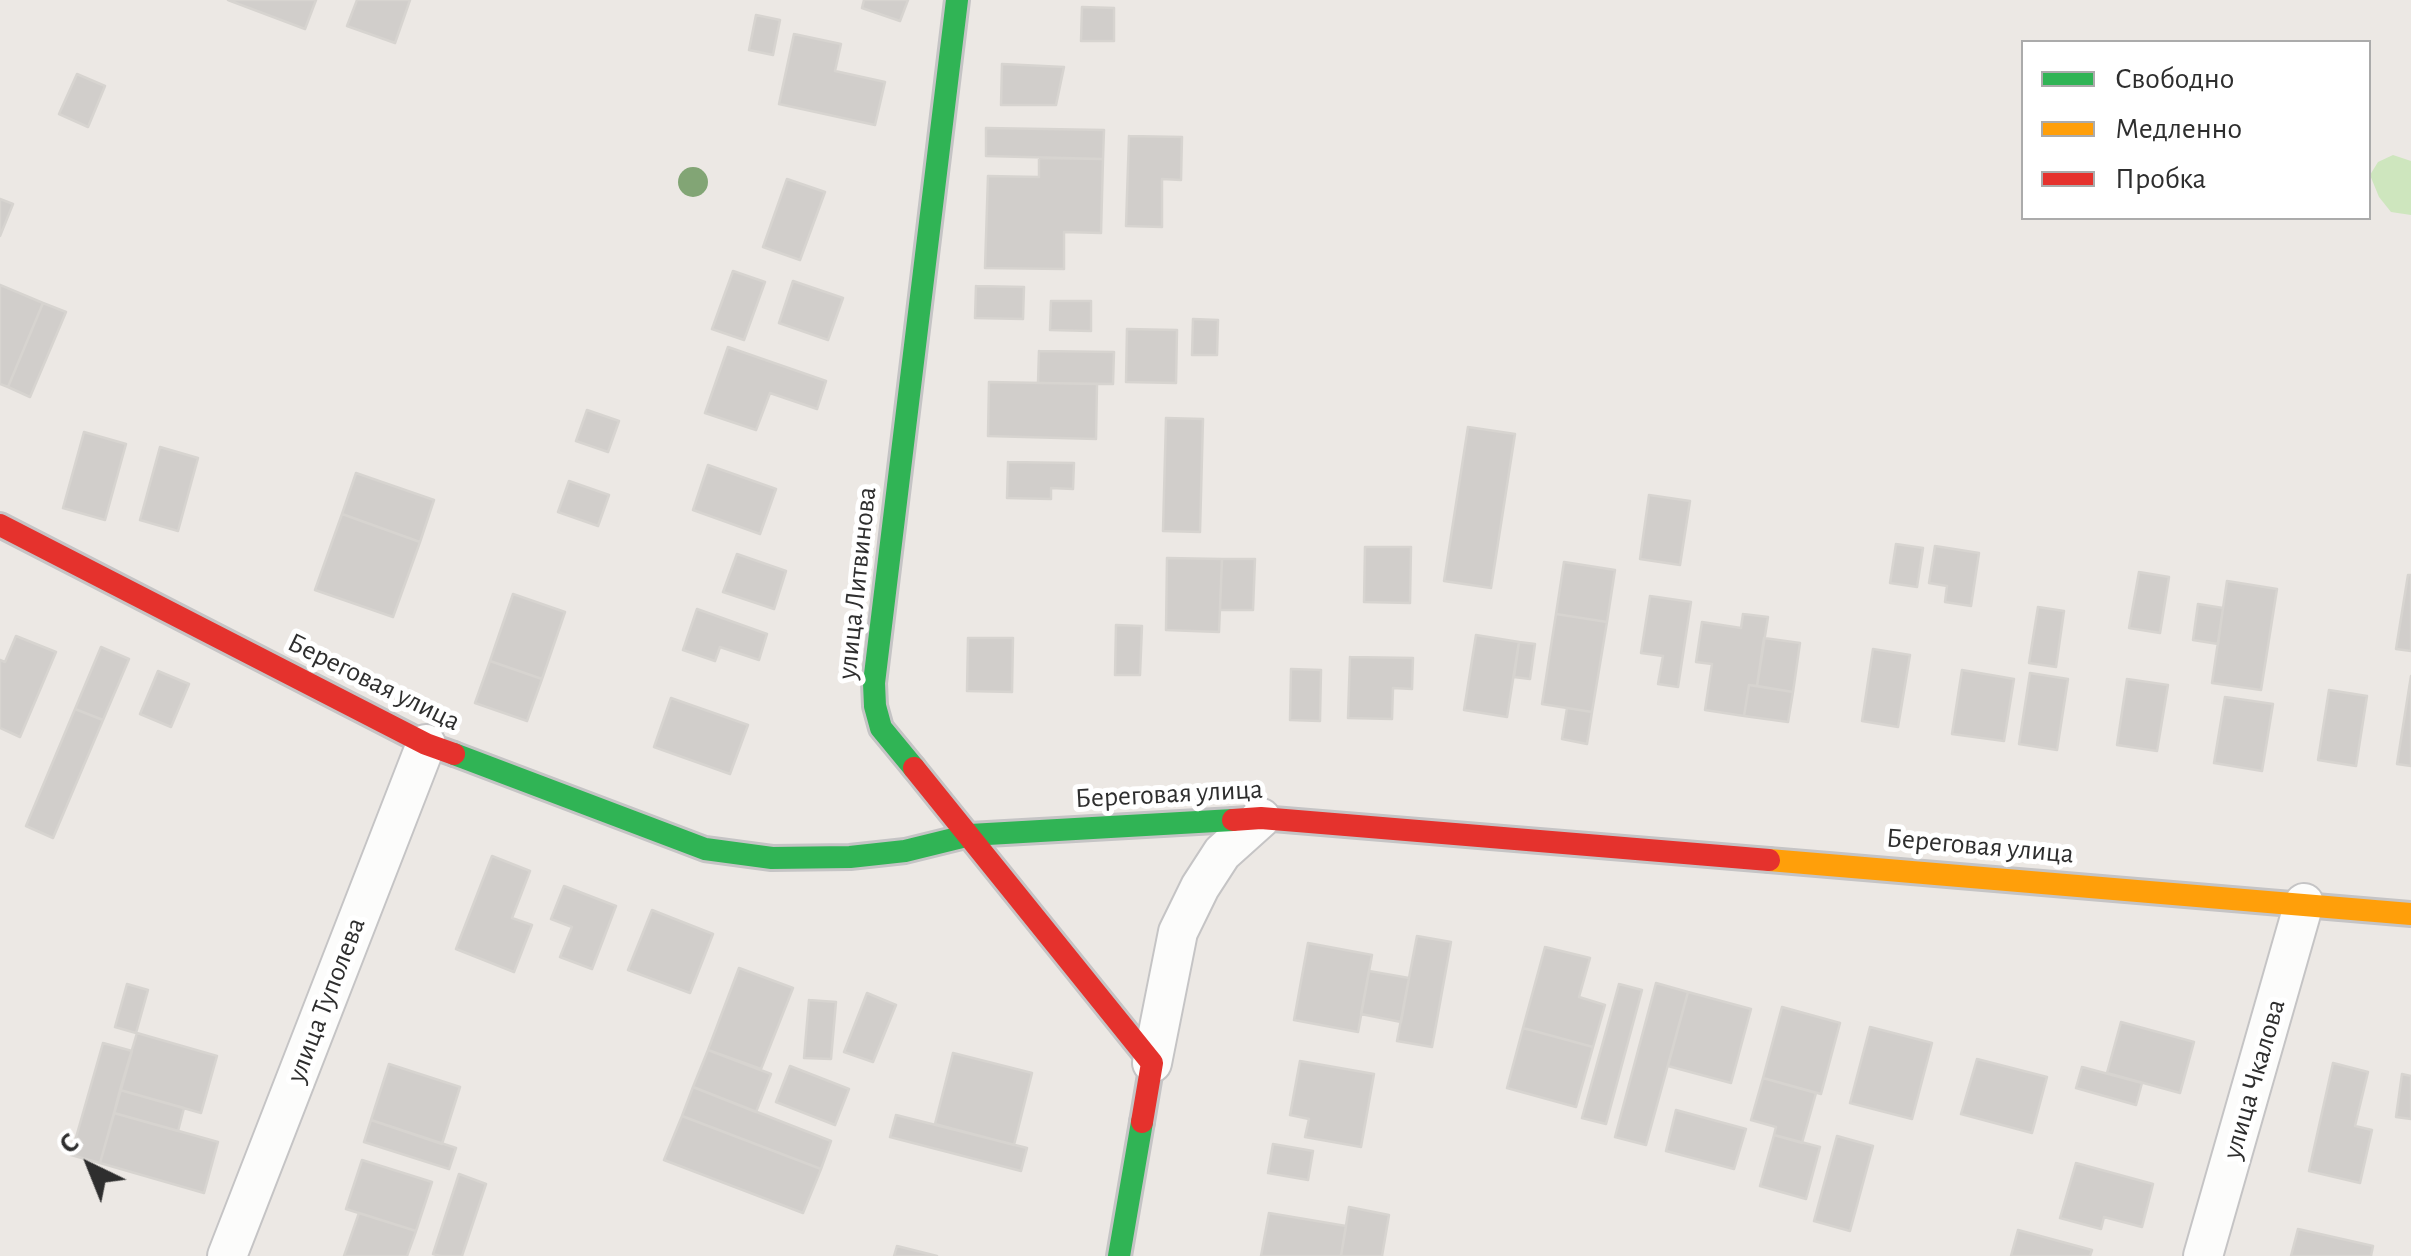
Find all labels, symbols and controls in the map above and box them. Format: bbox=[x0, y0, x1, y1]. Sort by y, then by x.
legend bbox=[2021, 40, 2371, 220]
text: Свободно bbox=[2115, 64, 2234, 94]
text: Медленно bbox=[2115, 114, 2242, 144]
text: Пробка bbox=[2115, 164, 2206, 194]
street label: улица Литвинова bbox=[830, 485, 884, 681]
street label: Береговая улица bbox=[282, 626, 466, 738]
street label: Береговая улица bbox=[1074, 772, 1264, 816]
street label: Береговая улица bbox=[1885, 821, 2075, 871]
street label: улица Туполева bbox=[279, 913, 373, 1087]
street label: улица Чкалова bbox=[2215, 995, 2293, 1163]
north arrow bbox=[40, 1116, 140, 1216]
text: С bbox=[54, 1129, 85, 1160]

